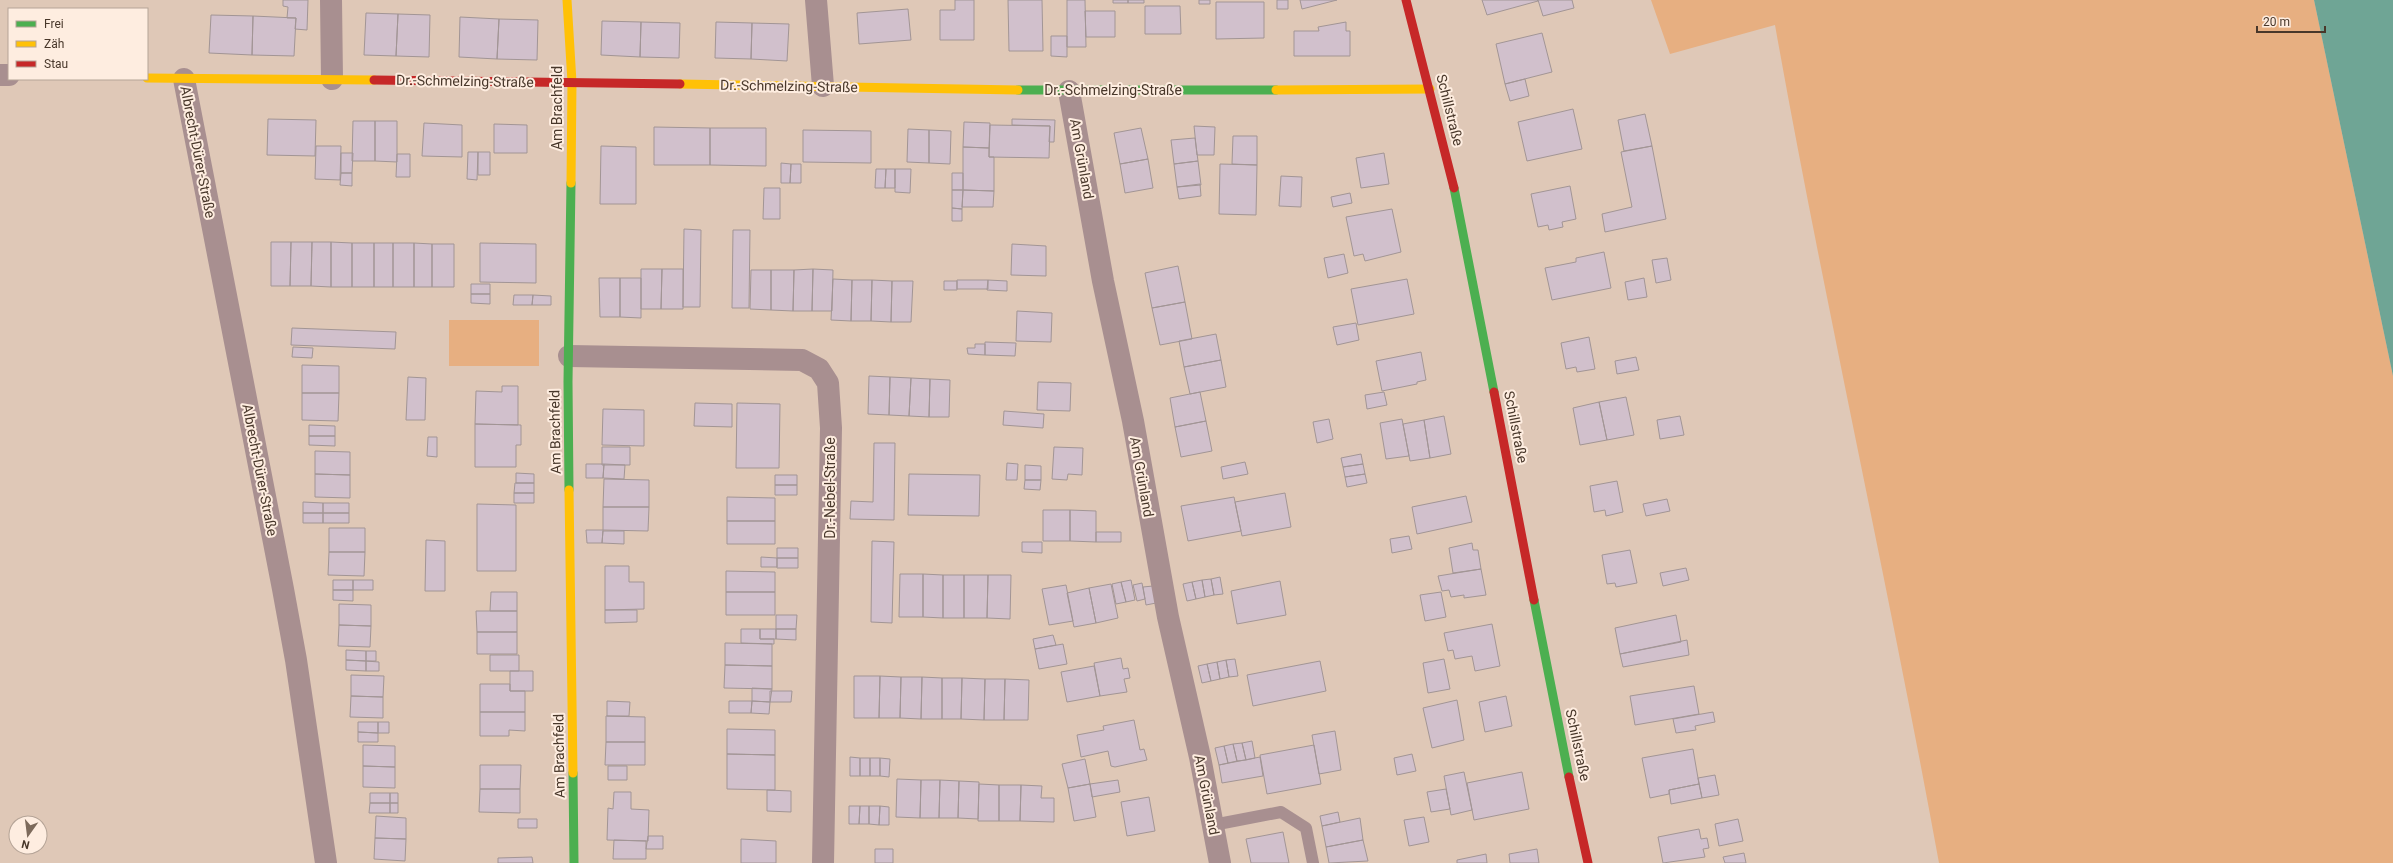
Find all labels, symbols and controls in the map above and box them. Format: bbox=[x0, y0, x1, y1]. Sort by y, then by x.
legend bbox=[8, 8, 148, 80]
scale bar bbox=[2257, 8, 2325, 34]
text: 20 m bbox=[2263, 15, 2290, 29]
text: Frei bbox=[44, 17, 64, 31]
text: Zäh bbox=[44, 37, 64, 51]
text: Stau bbox=[44, 57, 68, 71]
street label: Am Brachfeld bbox=[549, 66, 565, 150]
street label: Dr.-Schmelzing-Straße bbox=[396, 72, 534, 90]
street label: Schillstraße bbox=[1433, 73, 1467, 147]
street label: Dr.-Schmelzing-Straße bbox=[720, 77, 858, 95]
street label: Dr.-Schmelzing-Straße bbox=[1044, 82, 1182, 98]
street label: Albrecht-Dürer-Straße bbox=[177, 85, 219, 219]
street label: Am Grünland bbox=[1067, 118, 1097, 200]
street label: Am Brachfeld bbox=[546, 390, 564, 474]
street label: Schillstraße bbox=[1501, 390, 1531, 464]
street label: Albrecht-Dürer-Straße bbox=[239, 403, 281, 537]
street label: Am Grünland bbox=[1127, 436, 1157, 518]
street label: Dr.-Nebel-Straße bbox=[822, 437, 838, 539]
street label: Schillstraße bbox=[1563, 708, 1593, 782]
street label: Am Brachfeld bbox=[550, 714, 568, 798]
street label: Am Grünland bbox=[1191, 754, 1223, 836]
north arrow bbox=[8, 815, 48, 855]
text: N bbox=[20, 837, 31, 851]

